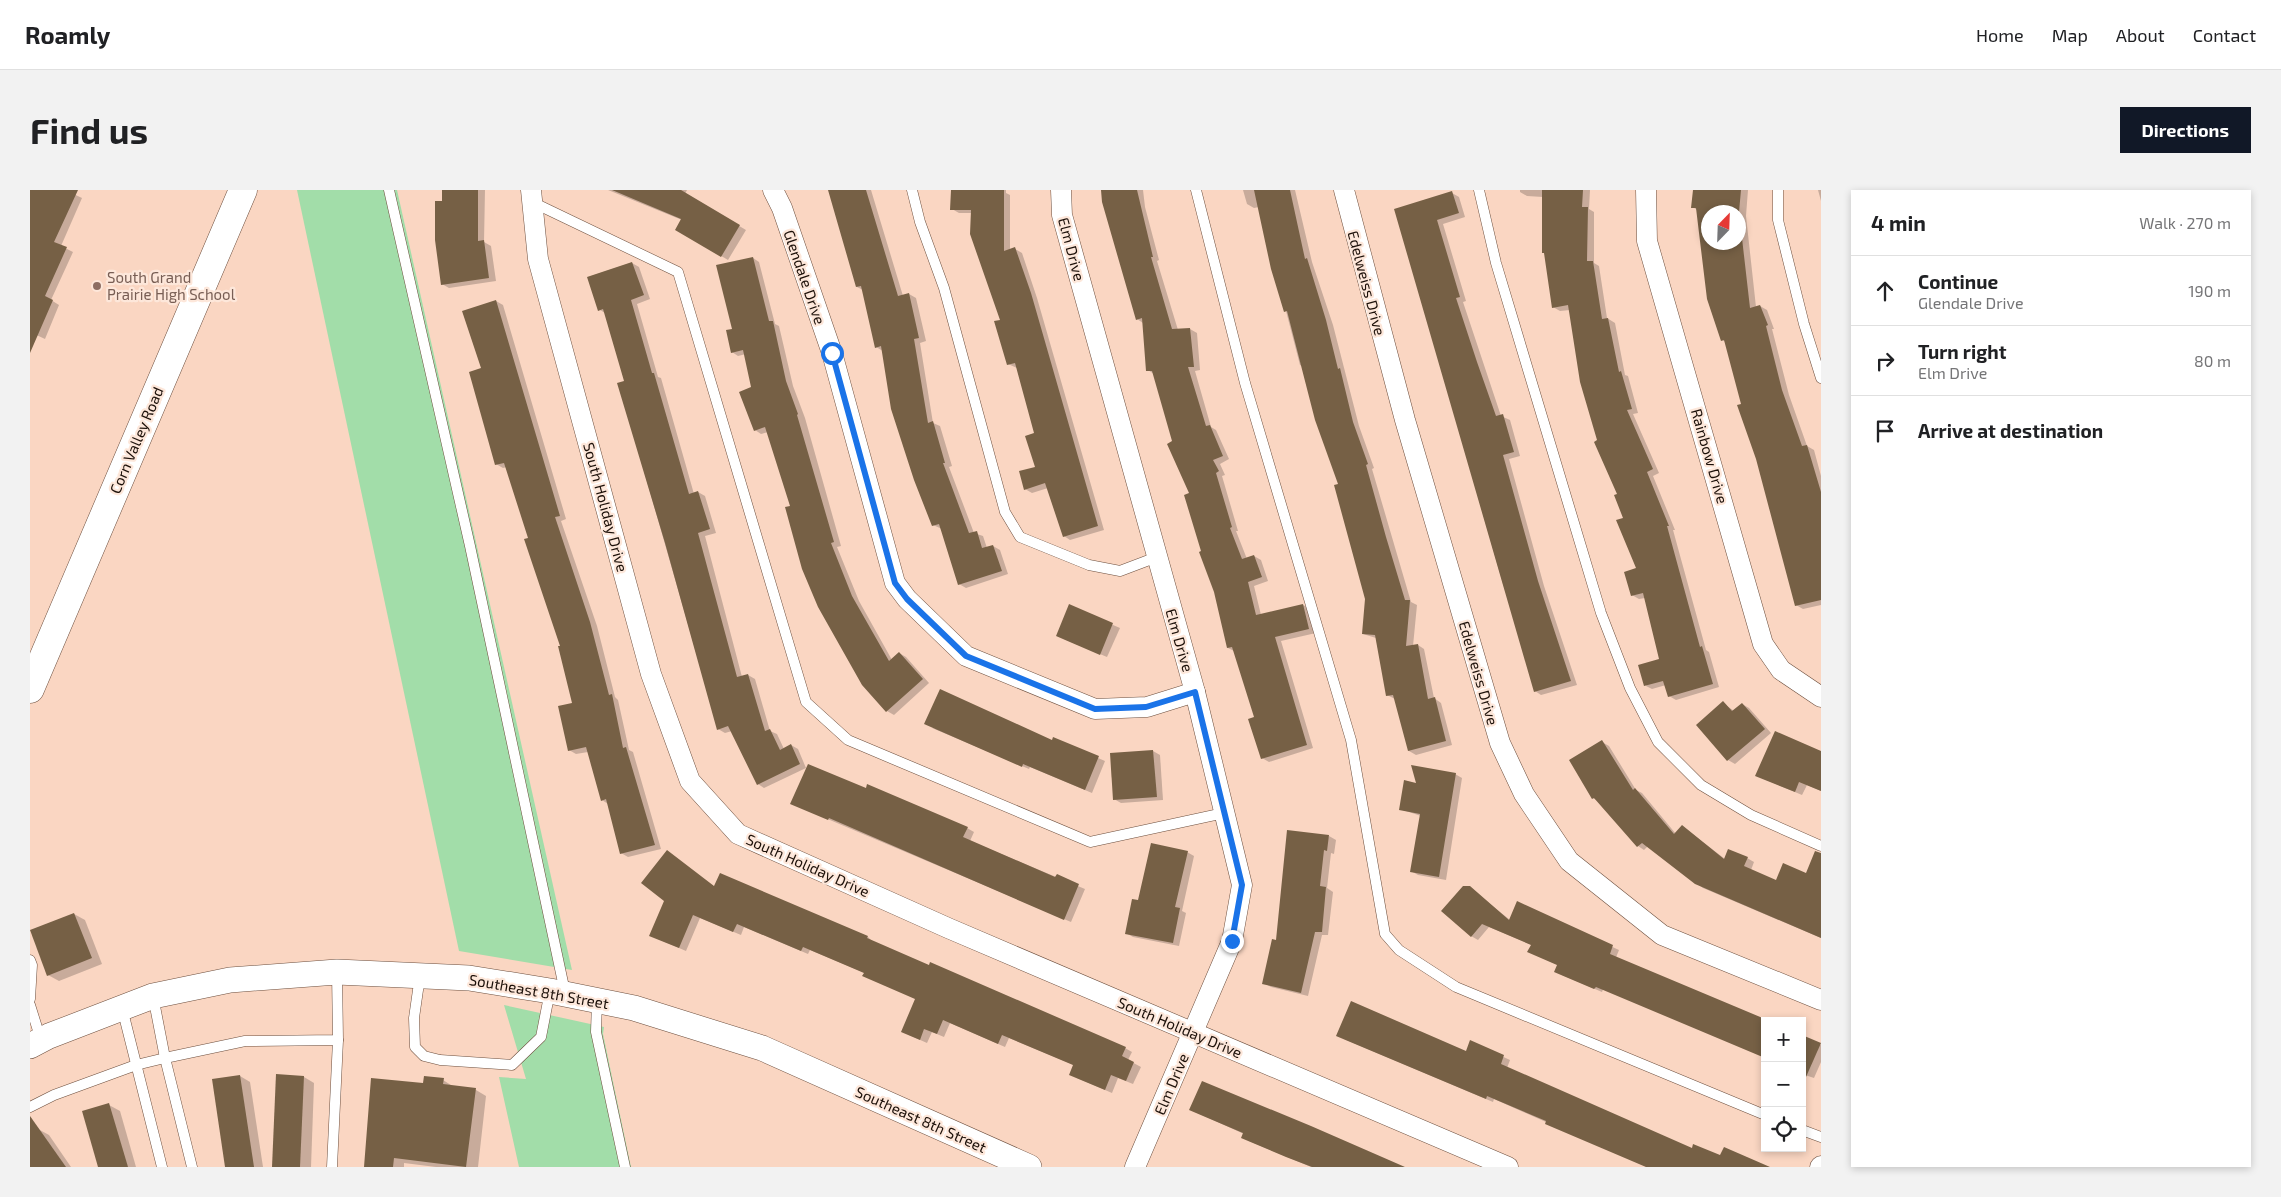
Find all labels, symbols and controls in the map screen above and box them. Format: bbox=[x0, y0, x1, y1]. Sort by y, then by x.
text: Roamly bbox=[25, 20, 110, 49]
text: Home bbox=[1976, 24, 2024, 46]
text: Map bbox=[2052, 24, 2088, 46]
text: About bbox=[2116, 24, 2165, 46]
text: Contact bbox=[2193, 24, 2256, 46]
button: Directions bbox=[2120, 107, 2251, 153]
text: Find us bbox=[30, 109, 148, 151]
north arrow bbox=[1701, 205, 1746, 250]
text: 4 min bbox=[1871, 210, 1926, 235]
text: Walk · 270 m bbox=[2139, 213, 2231, 232]
street label: Elm Drive bbox=[1055, 215, 1089, 283]
street label: Glendale Drive bbox=[780, 227, 830, 327]
street label: Edelweiss Drive bbox=[1344, 229, 1390, 337]
place label: South Grand Prairie High School bbox=[107, 268, 236, 303]
text: Continue bbox=[1918, 270, 1998, 293]
icon: ahead bbox=[1871, 277, 1899, 305]
marker: South Grand Prairie High School bbox=[91, 280, 103, 292]
text: 190 m bbox=[2188, 281, 2231, 300]
text: Glendale Drive bbox=[1918, 293, 2024, 312]
text: Turn right bbox=[1918, 340, 2006, 363]
route start bbox=[821, 342, 844, 365]
icon: right bbox=[1871, 347, 1899, 375]
text: 80 m bbox=[2194, 351, 2231, 370]
text: Elm Drive bbox=[1918, 363, 1987, 382]
street label: Corn Valley Road bbox=[105, 384, 167, 496]
street label: Rainbow Drive bbox=[1688, 406, 1732, 506]
icon: arrive bbox=[1871, 417, 1899, 445]
text: Arrive at destination bbox=[1918, 419, 2103, 442]
street label: South Holiday Drive bbox=[580, 440, 632, 574]
street label: Elm Drive bbox=[1162, 606, 1198, 674]
street label: Edelweiss Drive bbox=[1456, 619, 1502, 727]
street label: South Holiday Drive bbox=[743, 830, 873, 900]
route end bbox=[1221, 930, 1244, 953]
street label: Southeast 8th Street bbox=[468, 970, 610, 1012]
street label: South Holiday Drive bbox=[1115, 993, 1245, 1061]
map controls bbox=[1761, 1017, 1806, 1152]
button: + bbox=[1761, 1017, 1806, 1062]
street label: Elm Drive bbox=[1150, 1051, 1192, 1117]
button: − bbox=[1761, 1062, 1806, 1107]
street label: Southeast 8th Street bbox=[853, 1082, 990, 1156]
button: locate bbox=[1761, 1107, 1806, 1152]

